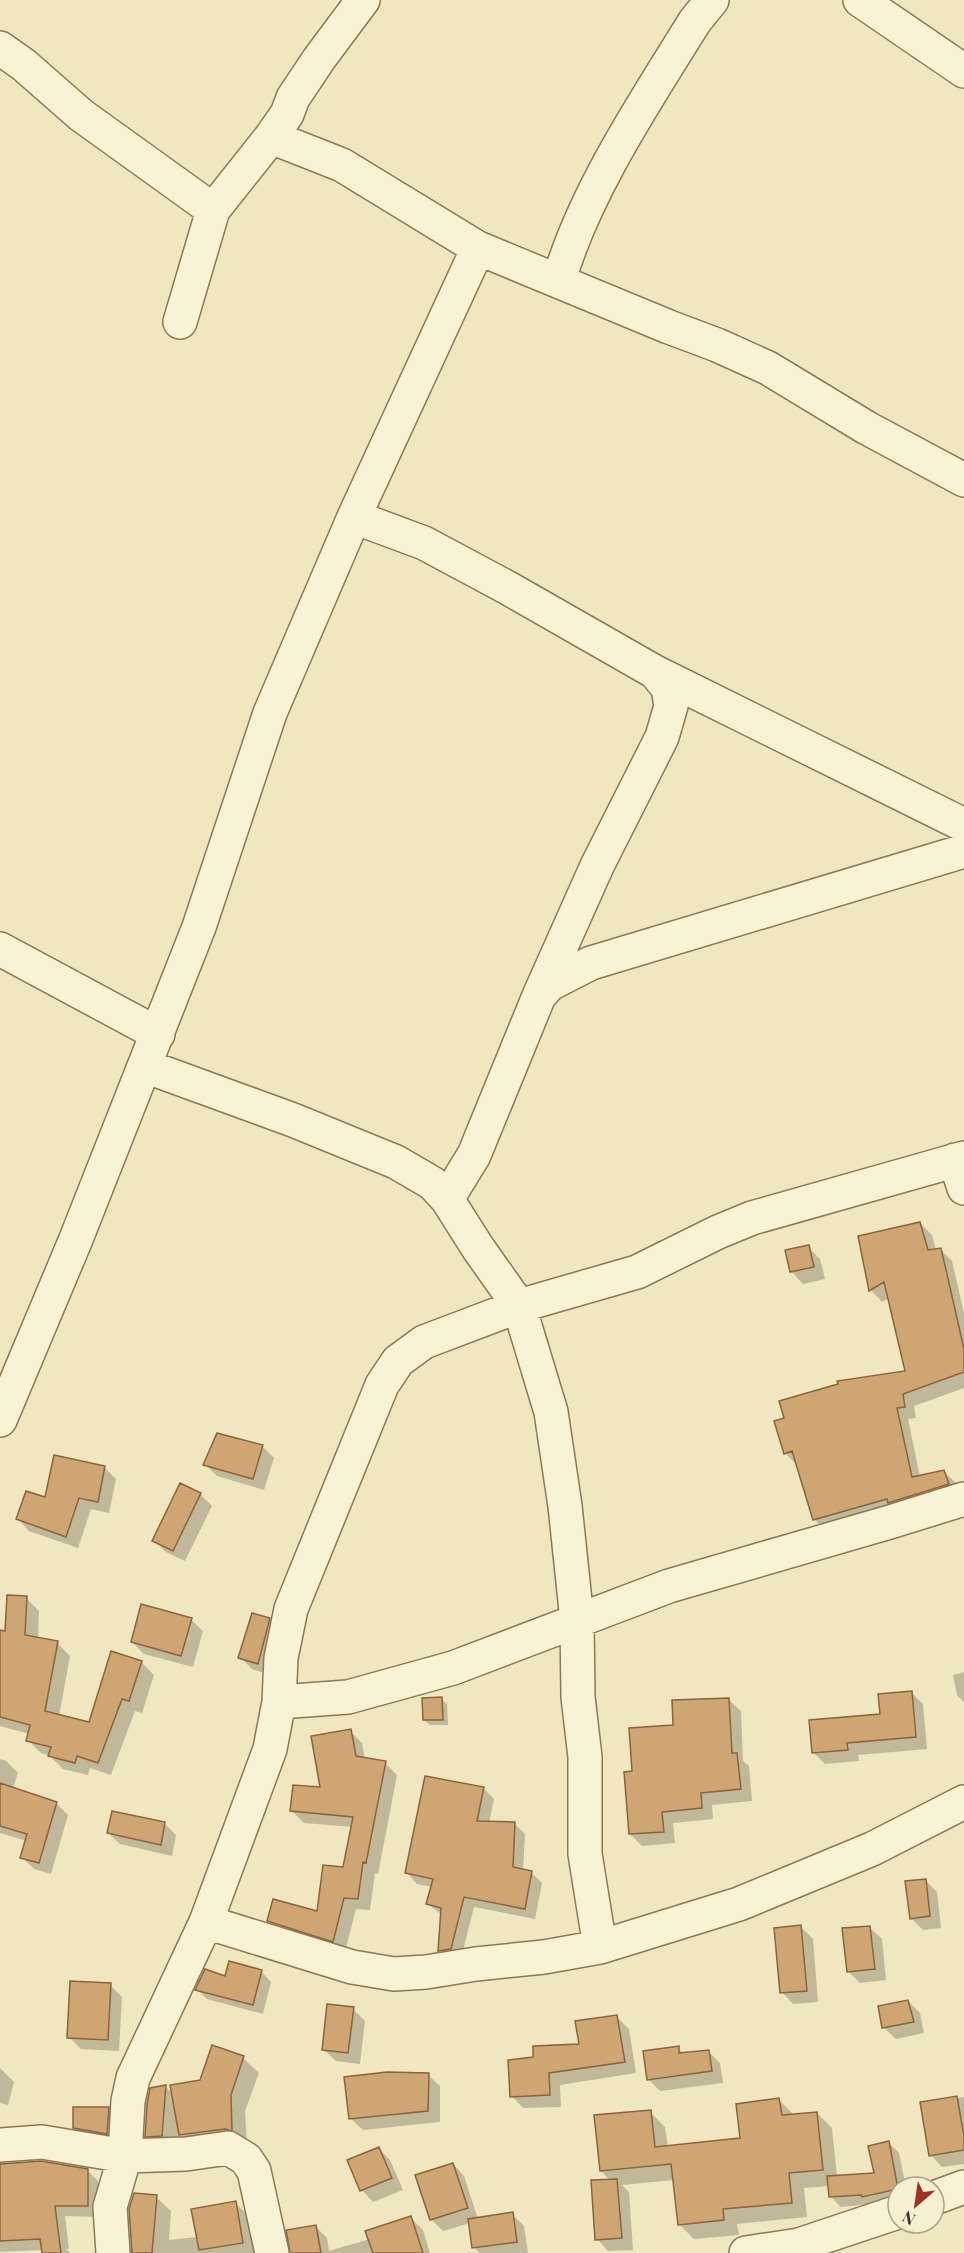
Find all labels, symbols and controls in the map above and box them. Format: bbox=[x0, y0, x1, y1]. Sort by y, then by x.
north arrow bbox=[886, 2175, 946, 2235]
text: N bbox=[898, 2206, 919, 2231]

